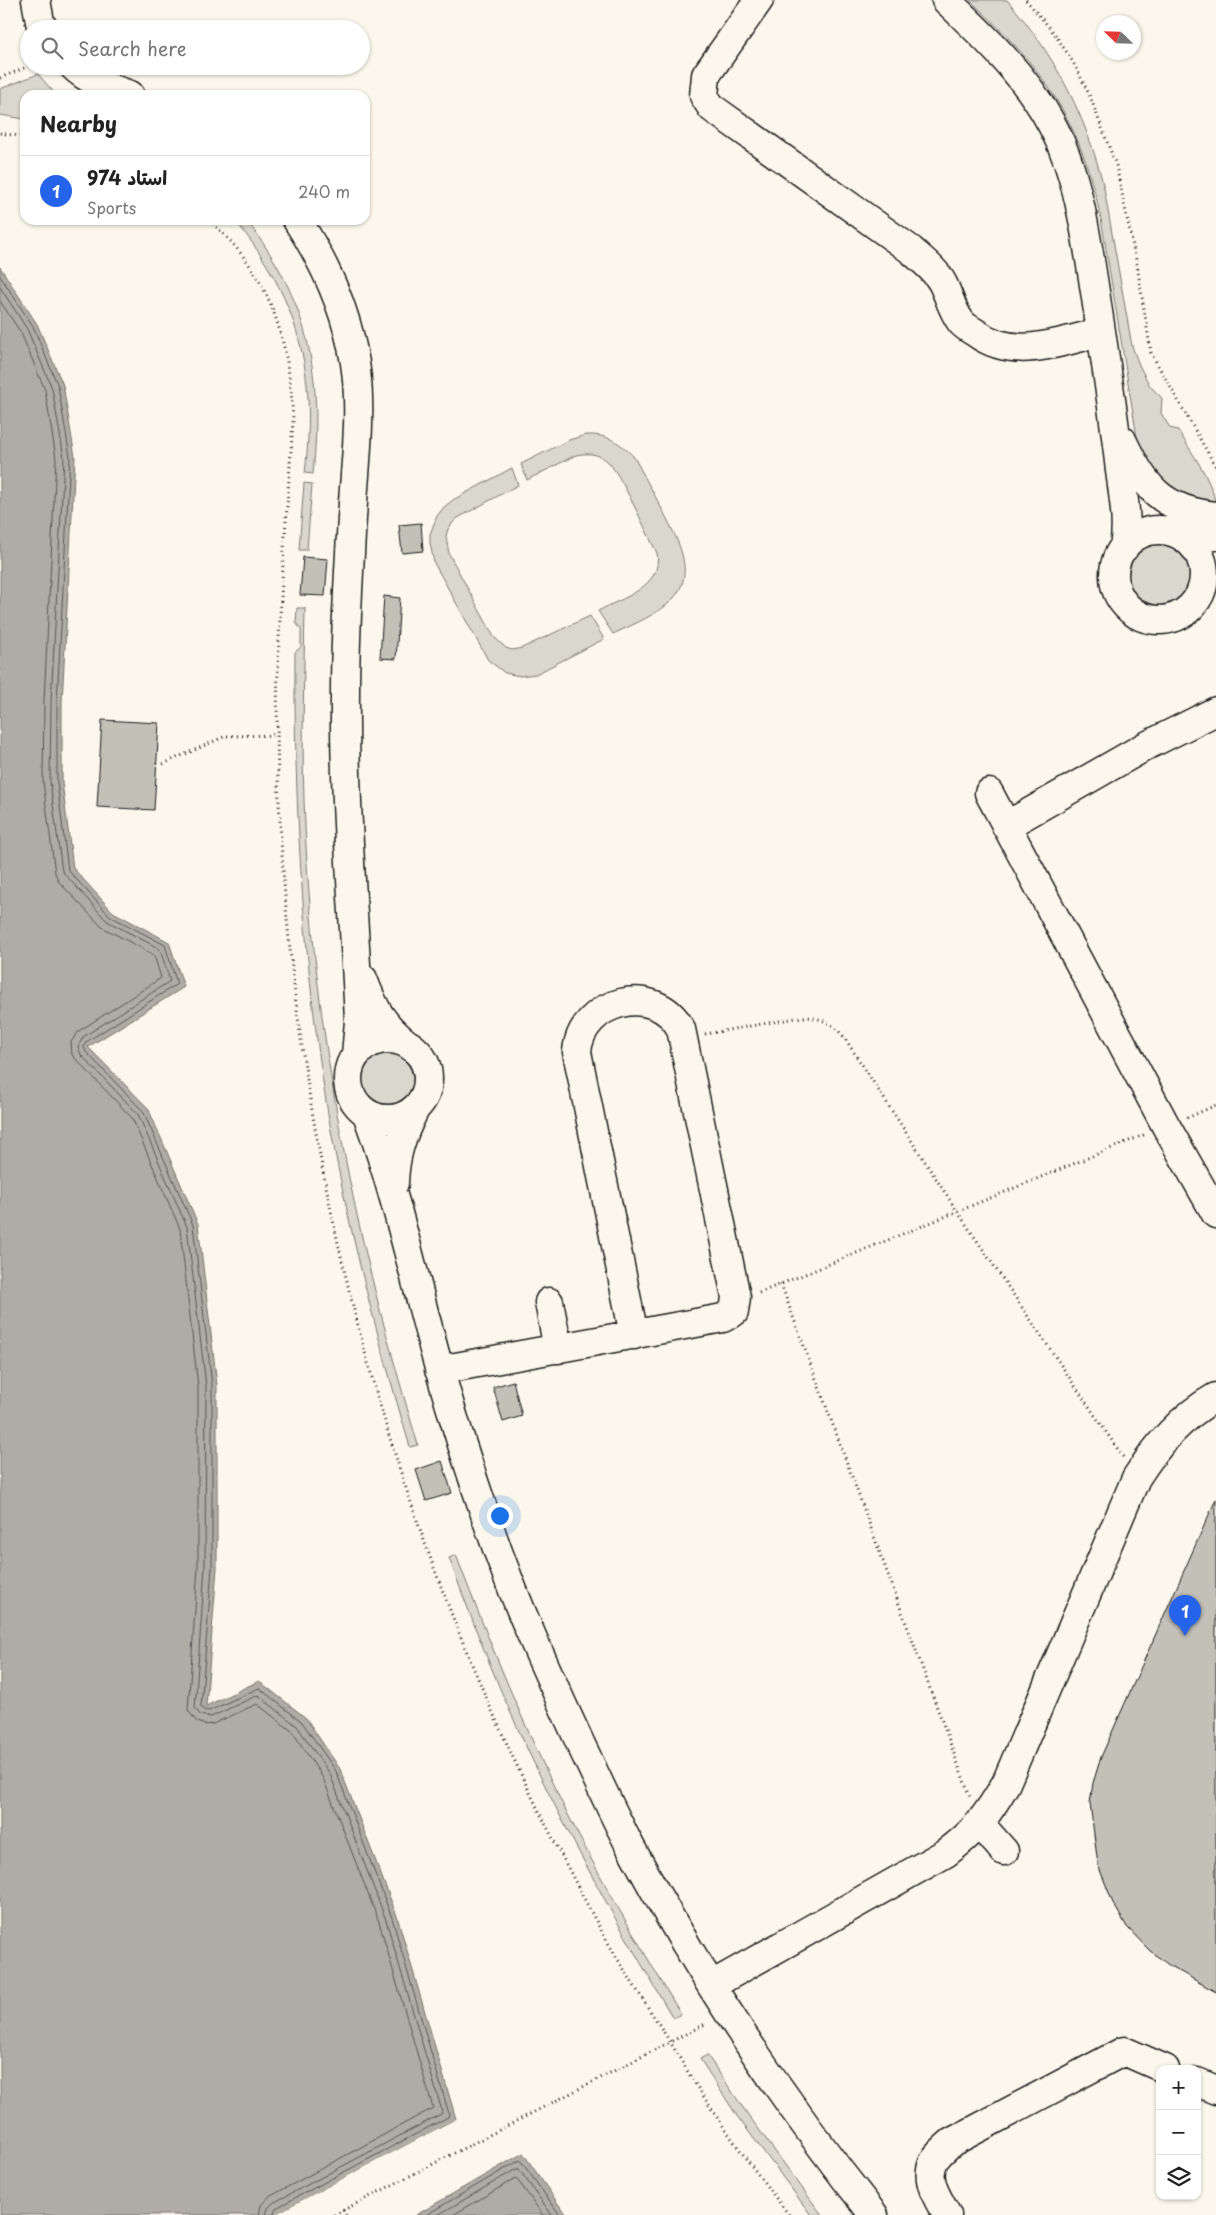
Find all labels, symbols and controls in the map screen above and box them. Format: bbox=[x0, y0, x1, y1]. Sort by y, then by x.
north arrow bbox=[1096, 15, 1141, 60]
search box bbox=[20, 20, 370, 75]
icon: search bbox=[38, 34, 66, 62]
text: Search here bbox=[78, 34, 187, 62]
text: Nearby bbox=[40, 107, 117, 139]
text: استاد 974 bbox=[87, 163, 167, 191]
text: 1 bbox=[52, 179, 60, 203]
text: 240 m bbox=[298, 179, 350, 203]
text: Sports bbox=[87, 195, 136, 219]
your location bbox=[487, 1503, 513, 1529]
pin: 1 bbox=[1169, 1595, 1201, 1636]
map controls bbox=[1156, 2065, 1201, 2200]
button: + bbox=[1156, 2065, 1201, 2110]
button: − bbox=[1156, 2110, 1201, 2155]
button: layers bbox=[1156, 2155, 1201, 2200]

